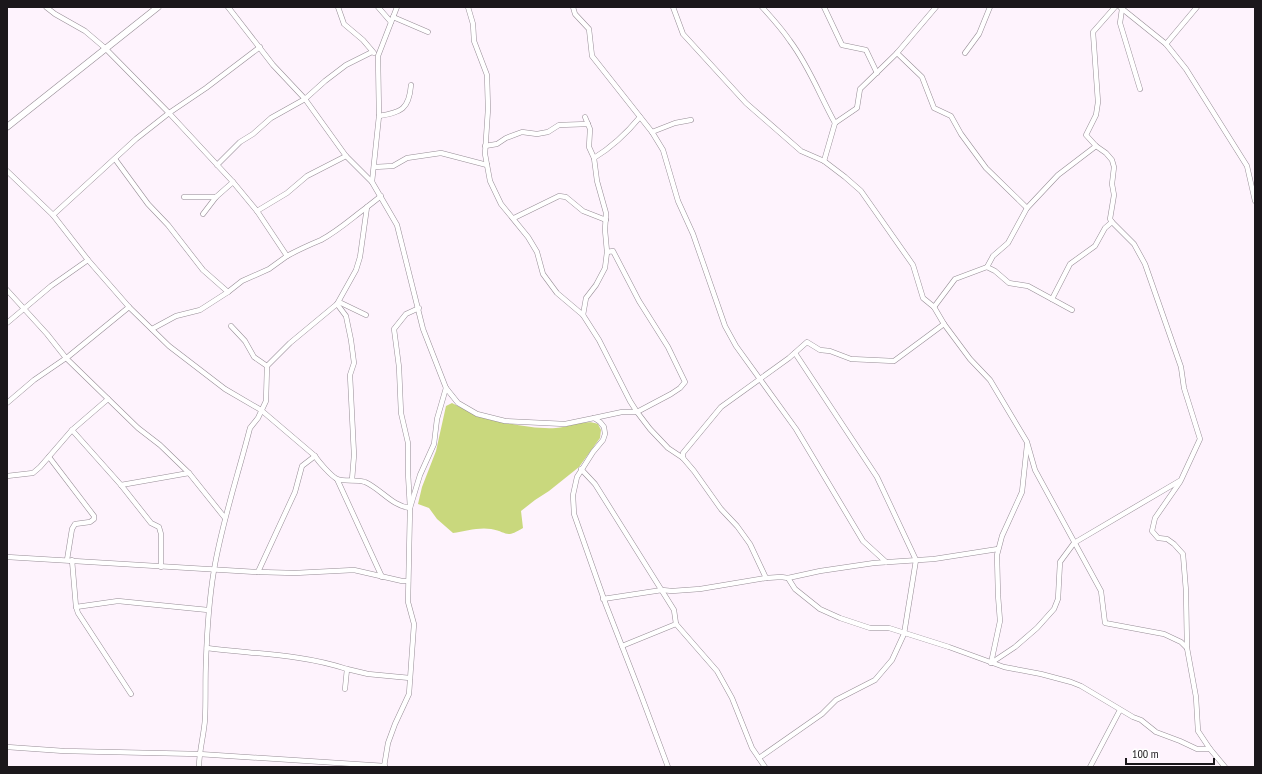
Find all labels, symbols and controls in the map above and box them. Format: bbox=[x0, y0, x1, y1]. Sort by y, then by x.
scale bar bbox=[1126, 740, 1214, 766]
text: 100 m bbox=[1132, 746, 1159, 761]

